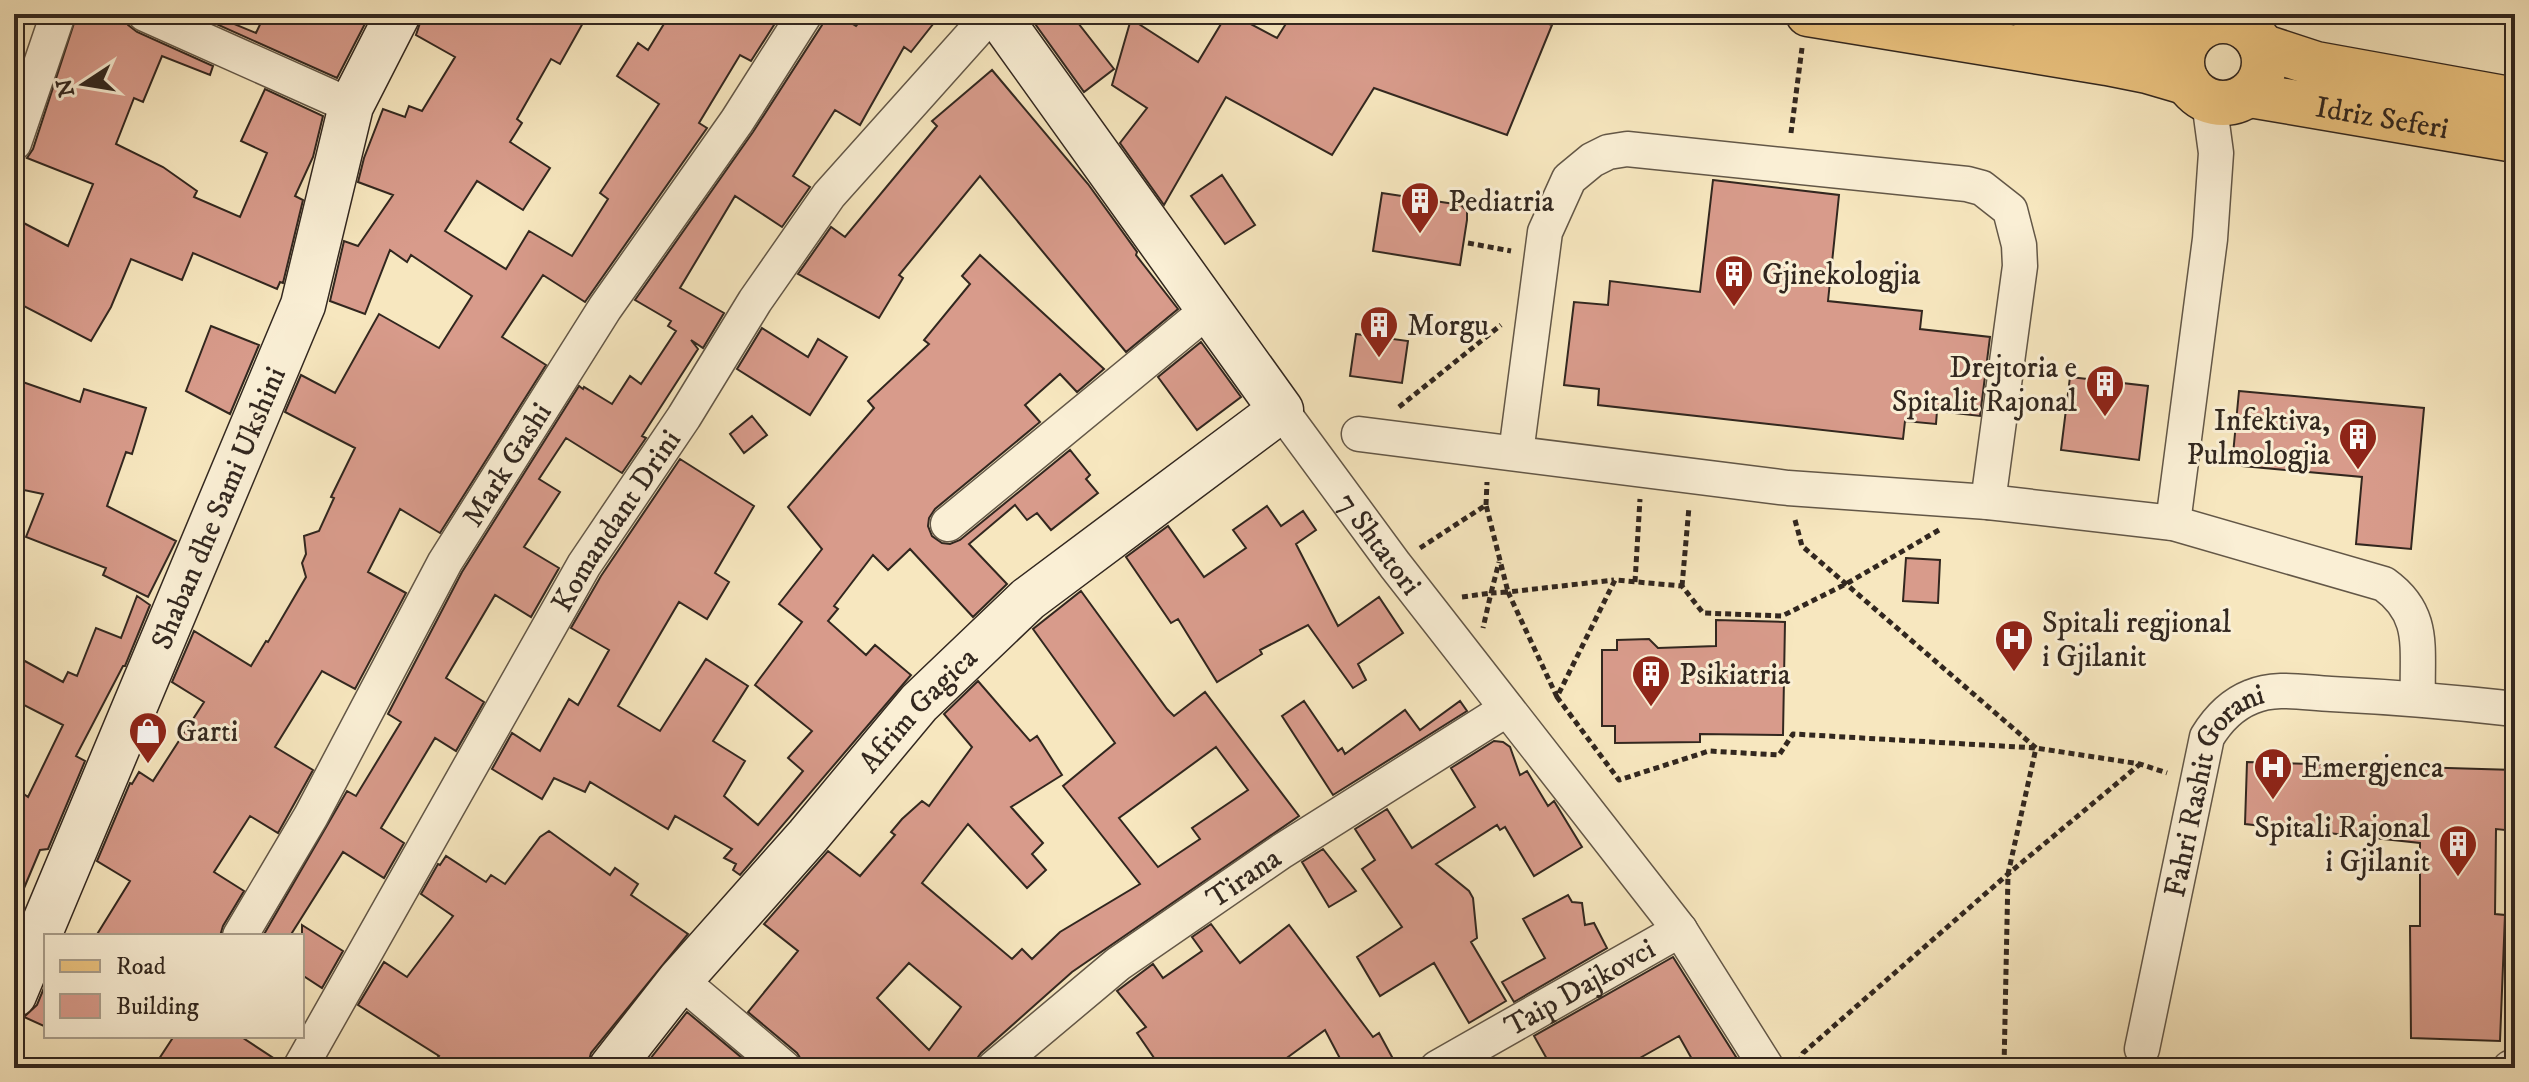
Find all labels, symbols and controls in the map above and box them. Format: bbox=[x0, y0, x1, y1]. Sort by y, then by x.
north arrow bbox=[44, 44, 124, 124]
text: N bbox=[51, 76, 81, 99]
street label: Idriz Seferi bbox=[2313, 89, 2451, 148]
building icon: Pediatria bbox=[1399, 180, 1441, 235]
place label: Pediatria bbox=[1448, 184, 1554, 221]
building icon: Gjinekologjia bbox=[1713, 253, 1755, 308]
place label: Gjinekologjia bbox=[1762, 257, 1921, 294]
building icon: Morgu bbox=[1358, 304, 1400, 359]
place label: Morgu bbox=[1407, 308, 1489, 345]
place label: Drejtoria e Spitalit Rajonal bbox=[1892, 350, 2077, 421]
street label: Shaban dhe Sami Ukshini bbox=[144, 362, 295, 655]
building icon: Drejtoria e Spitalit Rajonal bbox=[2084, 363, 2126, 418]
street label: Mark Gashi bbox=[455, 396, 561, 534]
place label: Infektiva, Pulmologjia bbox=[2186, 403, 2330, 474]
building icon: Infektiva, Pulmologjia bbox=[2337, 416, 2379, 471]
street label: Komandant Drini bbox=[544, 423, 690, 619]
street label: 7 Shtatori bbox=[1328, 486, 1429, 603]
place label: Spitali regjional i Gjilanit bbox=[2042, 605, 2231, 676]
hospital icon: Spitali regjional i Gjilanit bbox=[1993, 618, 2035, 673]
street label: Afrim Gagica bbox=[852, 640, 986, 781]
building icon: Psikiatria bbox=[1630, 653, 1672, 708]
place label: Psikiatria bbox=[1679, 657, 1791, 694]
street label: Fahri Rashit Gorani bbox=[2157, 677, 2269, 901]
shop icon: Garti bbox=[127, 710, 169, 765]
place label: Garti bbox=[176, 714, 238, 751]
hospital icon: Emergjenca bbox=[2252, 746, 2294, 801]
place label: Emergjenca bbox=[2301, 750, 2444, 787]
place label: Spitali Rajonal i Gjilanit bbox=[2254, 810, 2430, 881]
building icon: Spitali Rajonal i Gjilanit bbox=[2437, 823, 2479, 878]
street label: Tirana bbox=[1200, 840, 1289, 918]
street label: Taip Dajkovci bbox=[1498, 931, 1662, 1046]
legend bbox=[44, 934, 304, 1038]
text: Road bbox=[116, 952, 166, 982]
text: Building bbox=[116, 992, 199, 1022]

